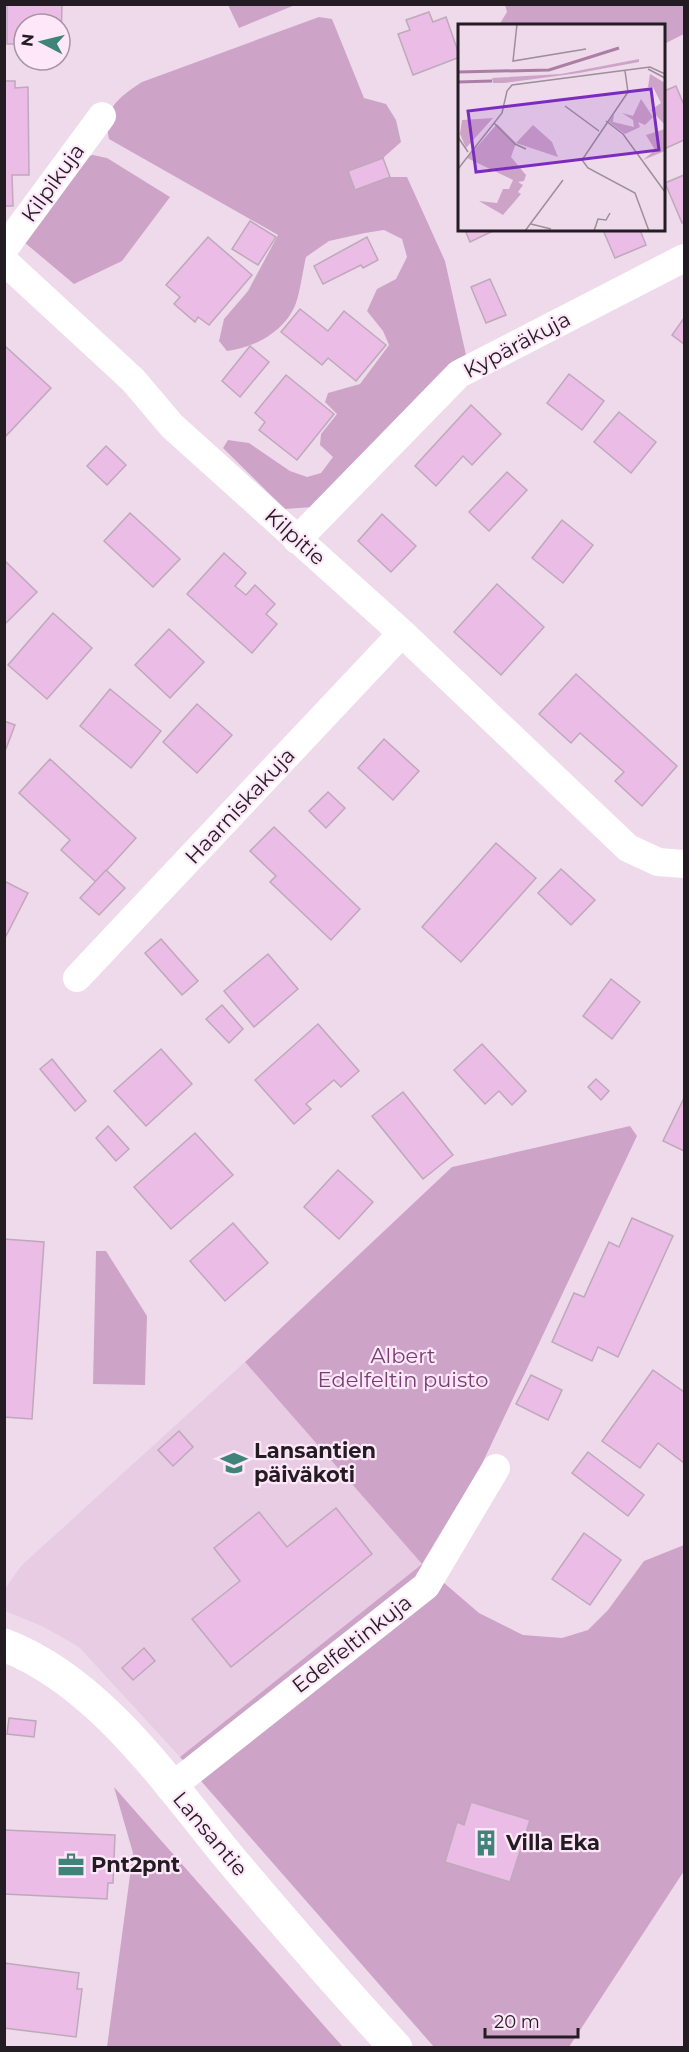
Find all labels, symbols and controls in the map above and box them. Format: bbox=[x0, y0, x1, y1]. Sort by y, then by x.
north arrow bbox=[12, 12, 72, 72]
inset map bbox=[458, 24, 665, 231]
text: N bbox=[17, 33, 38, 48]
street label: Kilpikuja bbox=[16, 139, 89, 227]
street label: Kypäräkuja bbox=[459, 306, 574, 383]
street label: Kilpitie bbox=[260, 503, 331, 570]
street label: Haarniskakuja bbox=[179, 742, 300, 869]
park label: Albert Edelfeltin puisto bbox=[318, 1343, 488, 1392]
place label: Lansantien päiväkoti bbox=[254, 1438, 376, 1487]
school or university icon: Lansantien päiväkoti bbox=[219, 1448, 249, 1478]
street label: Edelfeltinkuja bbox=[287, 1589, 416, 1698]
street label: Lansantie bbox=[168, 1786, 253, 1881]
building icon: Villa Eka bbox=[471, 1828, 501, 1858]
place label: Villa Eka bbox=[505, 1830, 600, 1855]
office icon: Pnt2pnt bbox=[56, 1850, 86, 1880]
place label: Pnt2pnt bbox=[91, 1852, 180, 1877]
scale bar bbox=[485, 2001, 578, 2039]
text: 20 m bbox=[494, 2011, 540, 2033]

